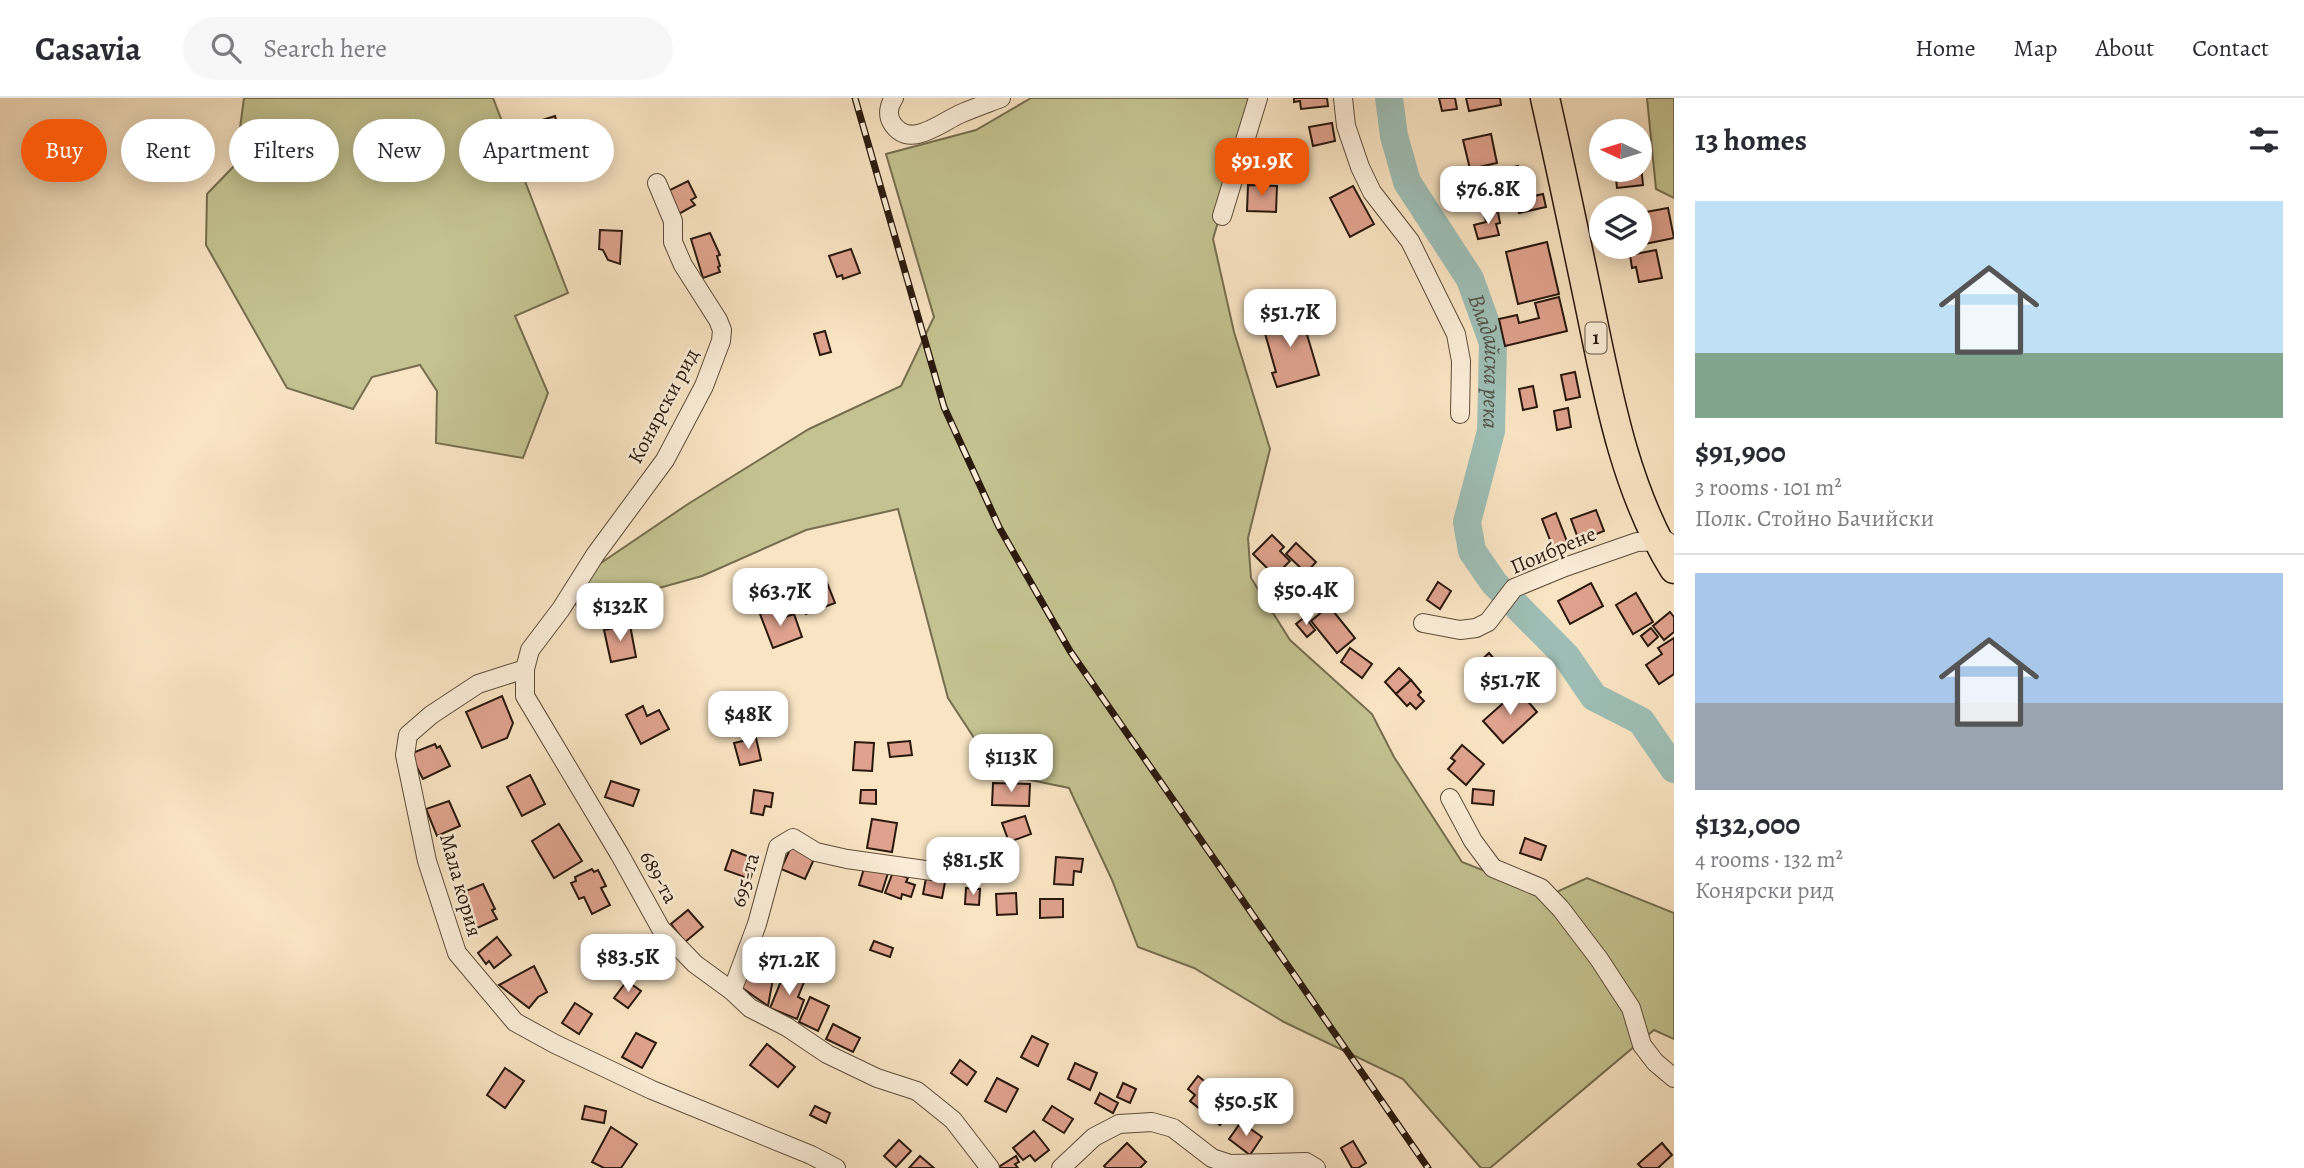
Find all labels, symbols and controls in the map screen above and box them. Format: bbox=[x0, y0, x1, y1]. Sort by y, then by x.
search box bbox=[183, 17, 673, 80]
text: Casavia bbox=[35, 26, 141, 71]
icon: search bbox=[207, 29, 245, 67]
text: Search here bbox=[263, 31, 387, 66]
text: Home bbox=[1915, 32, 1976, 64]
text: Map bbox=[2014, 32, 2058, 64]
text: About bbox=[2096, 32, 2154, 64]
text: Contact bbox=[2192, 32, 2269, 64]
chip: Buy bbox=[21, 119, 107, 182]
chip: Rent bbox=[121, 119, 215, 182]
chip: Filters bbox=[229, 119, 339, 182]
chip: New bbox=[353, 119, 445, 182]
chip: Apartment bbox=[459, 119, 614, 182]
north arrow bbox=[1589, 119, 1652, 182]
map controls bbox=[1589, 119, 1652, 259]
text: 13 homes bbox=[1695, 120, 1807, 160]
icon: filters bbox=[2245, 121, 2283, 159]
pin: $91.9K bbox=[1205, 139, 1319, 198]
text: $91.9K bbox=[1231, 145, 1293, 176]
pin: $76.8K bbox=[1431, 166, 1545, 226]
text: $76.8K bbox=[1456, 173, 1520, 204]
button: layers bbox=[1589, 196, 1652, 259]
icon: home bbox=[1926, 247, 2052, 373]
pin: $51.7K bbox=[1233, 289, 1347, 349]
water label: Владайска река bbox=[1461, 289, 1508, 430]
text: $51.7K bbox=[1260, 296, 1320, 327]
road number: 1 bbox=[1586, 322, 1606, 354]
street label: Конярски рид bbox=[621, 343, 705, 469]
text: $91,900 bbox=[1695, 432, 1786, 472]
text: 3 rooms · 101 m² bbox=[1695, 472, 1842, 503]
text: Полк. Стойно Бачийски bbox=[1695, 503, 1934, 534]
street label: Поибрене bbox=[1506, 519, 1600, 581]
pin: $63.7K bbox=[723, 568, 837, 628]
pin: $50.4K bbox=[1249, 568, 1363, 627]
text: $50.4K bbox=[1274, 574, 1338, 605]
text: $63.7K bbox=[749, 575, 811, 606]
pin: $132K bbox=[571, 584, 669, 643]
text: $132K bbox=[592, 590, 648, 621]
icon: home bbox=[1926, 619, 2052, 745]
pin: $51.7K bbox=[1453, 658, 1567, 717]
text: $51.7K bbox=[1480, 664, 1540, 695]
pin: $48K bbox=[707, 692, 789, 751]
text: $48K bbox=[724, 698, 772, 729]
pin: $113K bbox=[962, 734, 1060, 794]
text: $113K bbox=[985, 741, 1037, 772]
text: $132,000 bbox=[1695, 804, 1800, 844]
street label: Мала кория bbox=[433, 830, 489, 940]
pin: $81.5K bbox=[916, 838, 1030, 897]
text: $81.5K bbox=[942, 844, 1004, 875]
text: 4 rooms · 132 m² bbox=[1695, 844, 1843, 875]
street label: 689-та bbox=[633, 846, 685, 909]
street label: 695-та bbox=[724, 849, 766, 910]
text: Конярски рид bbox=[1695, 875, 1834, 906]
pin: $83.5K bbox=[571, 934, 685, 994]
pin: $71.2K bbox=[732, 937, 846, 997]
text: $83.5K bbox=[597, 941, 659, 972]
text: $71.2K bbox=[758, 944, 820, 975]
pin: $50.5K bbox=[1189, 1079, 1303, 1138]
text: $50.5K bbox=[1214, 1085, 1278, 1116]

